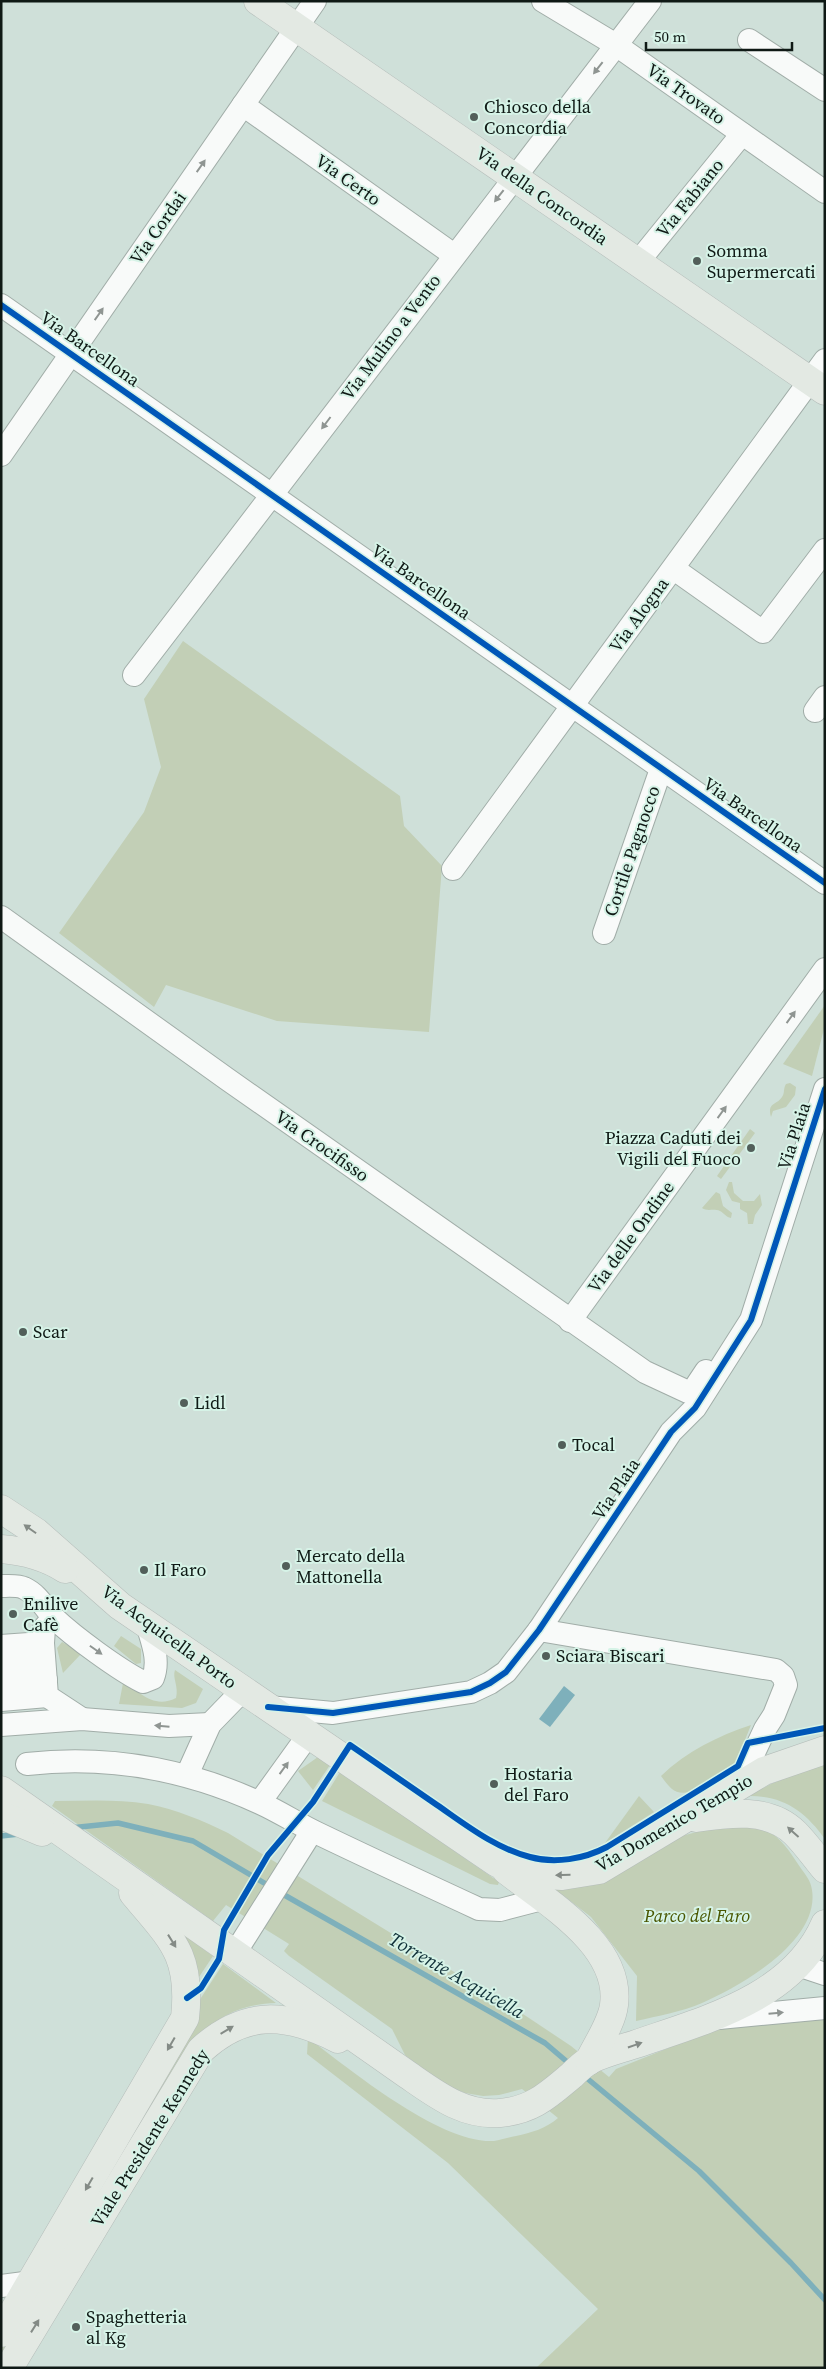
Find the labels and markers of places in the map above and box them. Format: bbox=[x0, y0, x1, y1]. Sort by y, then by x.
place label: Chiosco della Concordia bbox=[484, 94, 592, 140]
marker: Chiosco della Concordia bbox=[468, 111, 480, 123]
place label: Somma Supermercati bbox=[707, 238, 816, 284]
marker: Somma Supermercati bbox=[691, 255, 703, 267]
place label: Piazza Caduti dei Vigili del Fuoco bbox=[605, 1125, 741, 1171]
marker: Piazza Caduti dei Vigili del Fuoco bbox=[745, 1142, 757, 1154]
place label: Scar bbox=[33, 1319, 68, 1344]
marker: Scar bbox=[17, 1326, 29, 1338]
place label: Lidl bbox=[194, 1390, 226, 1415]
marker: Lidl bbox=[178, 1397, 190, 1409]
place label: Tocal bbox=[572, 1432, 615, 1457]
marker: Tocal bbox=[556, 1439, 568, 1451]
place label: Mercato della Mattonella bbox=[296, 1543, 406, 1589]
place label: Il Faro bbox=[154, 1557, 206, 1582]
marker: Mercato della Mattonella bbox=[280, 1560, 292, 1572]
marker: Il Faro bbox=[138, 1564, 150, 1576]
place label: Enilive Cafè bbox=[23, 1591, 79, 1637]
marker: Enilive Cafè bbox=[7, 1608, 19, 1620]
place label: Sciara Biscari bbox=[556, 1643, 665, 1668]
marker: Sciara Biscari bbox=[540, 1650, 552, 1662]
place label: Hostaria del Faro bbox=[504, 1761, 573, 1807]
marker: Hostaria del Faro bbox=[488, 1778, 500, 1790]
place label: Spaghetteria al Kg bbox=[86, 2304, 188, 2350]
marker: Spaghetteria al Kg bbox=[70, 2321, 82, 2333]

